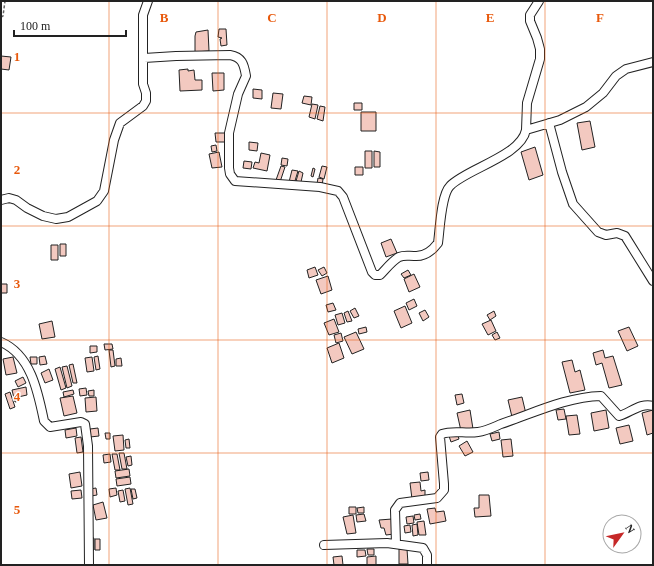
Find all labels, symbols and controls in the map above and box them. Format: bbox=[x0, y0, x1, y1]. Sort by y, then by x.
text: B bbox=[160, 10, 169, 25]
text: C bbox=[267, 10, 277, 25]
text: D bbox=[377, 10, 387, 25]
text: E bbox=[486, 10, 494, 25]
text: F bbox=[596, 10, 604, 25]
scale bar bbox=[14, 12, 126, 38]
text: 100 m bbox=[20, 19, 51, 33]
text: 1 bbox=[14, 49, 20, 64]
text: 2 bbox=[14, 162, 20, 177]
text: 3 bbox=[14, 276, 21, 291]
text: 4 bbox=[14, 389, 21, 404]
text: 5 bbox=[14, 502, 21, 517]
north arrow bbox=[602, 514, 642, 554]
text: N bbox=[623, 522, 638, 535]

